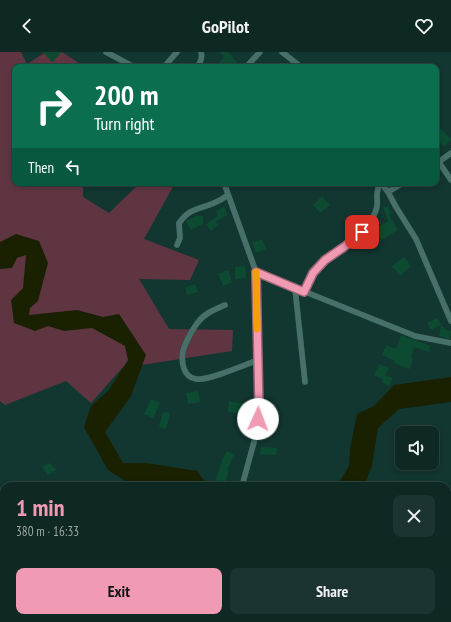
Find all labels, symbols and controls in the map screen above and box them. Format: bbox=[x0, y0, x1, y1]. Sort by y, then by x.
icon: back bbox=[16, 15, 38, 37]
text: GoPilot bbox=[202, 15, 249, 38]
icon: heart bbox=[413, 15, 435, 37]
text: 200 m bbox=[94, 76, 158, 113]
icon: right bbox=[28, 80, 80, 132]
text: Turn right bbox=[94, 112, 154, 135]
icon: left bbox=[62, 156, 84, 178]
text: Then bbox=[28, 158, 54, 177]
pin bbox=[345, 215, 379, 249]
icon: arrive bbox=[351, 221, 373, 243]
position arrow bbox=[237, 398, 279, 440]
map controls bbox=[395, 426, 439, 470]
button: sound bbox=[395, 426, 439, 470]
text: 1 min bbox=[16, 492, 64, 523]
button: close bbox=[393, 495, 435, 537]
text: 380 m · 16:33 bbox=[16, 523, 79, 540]
button: Exit bbox=[16, 568, 222, 614]
button: Share bbox=[230, 568, 435, 614]

